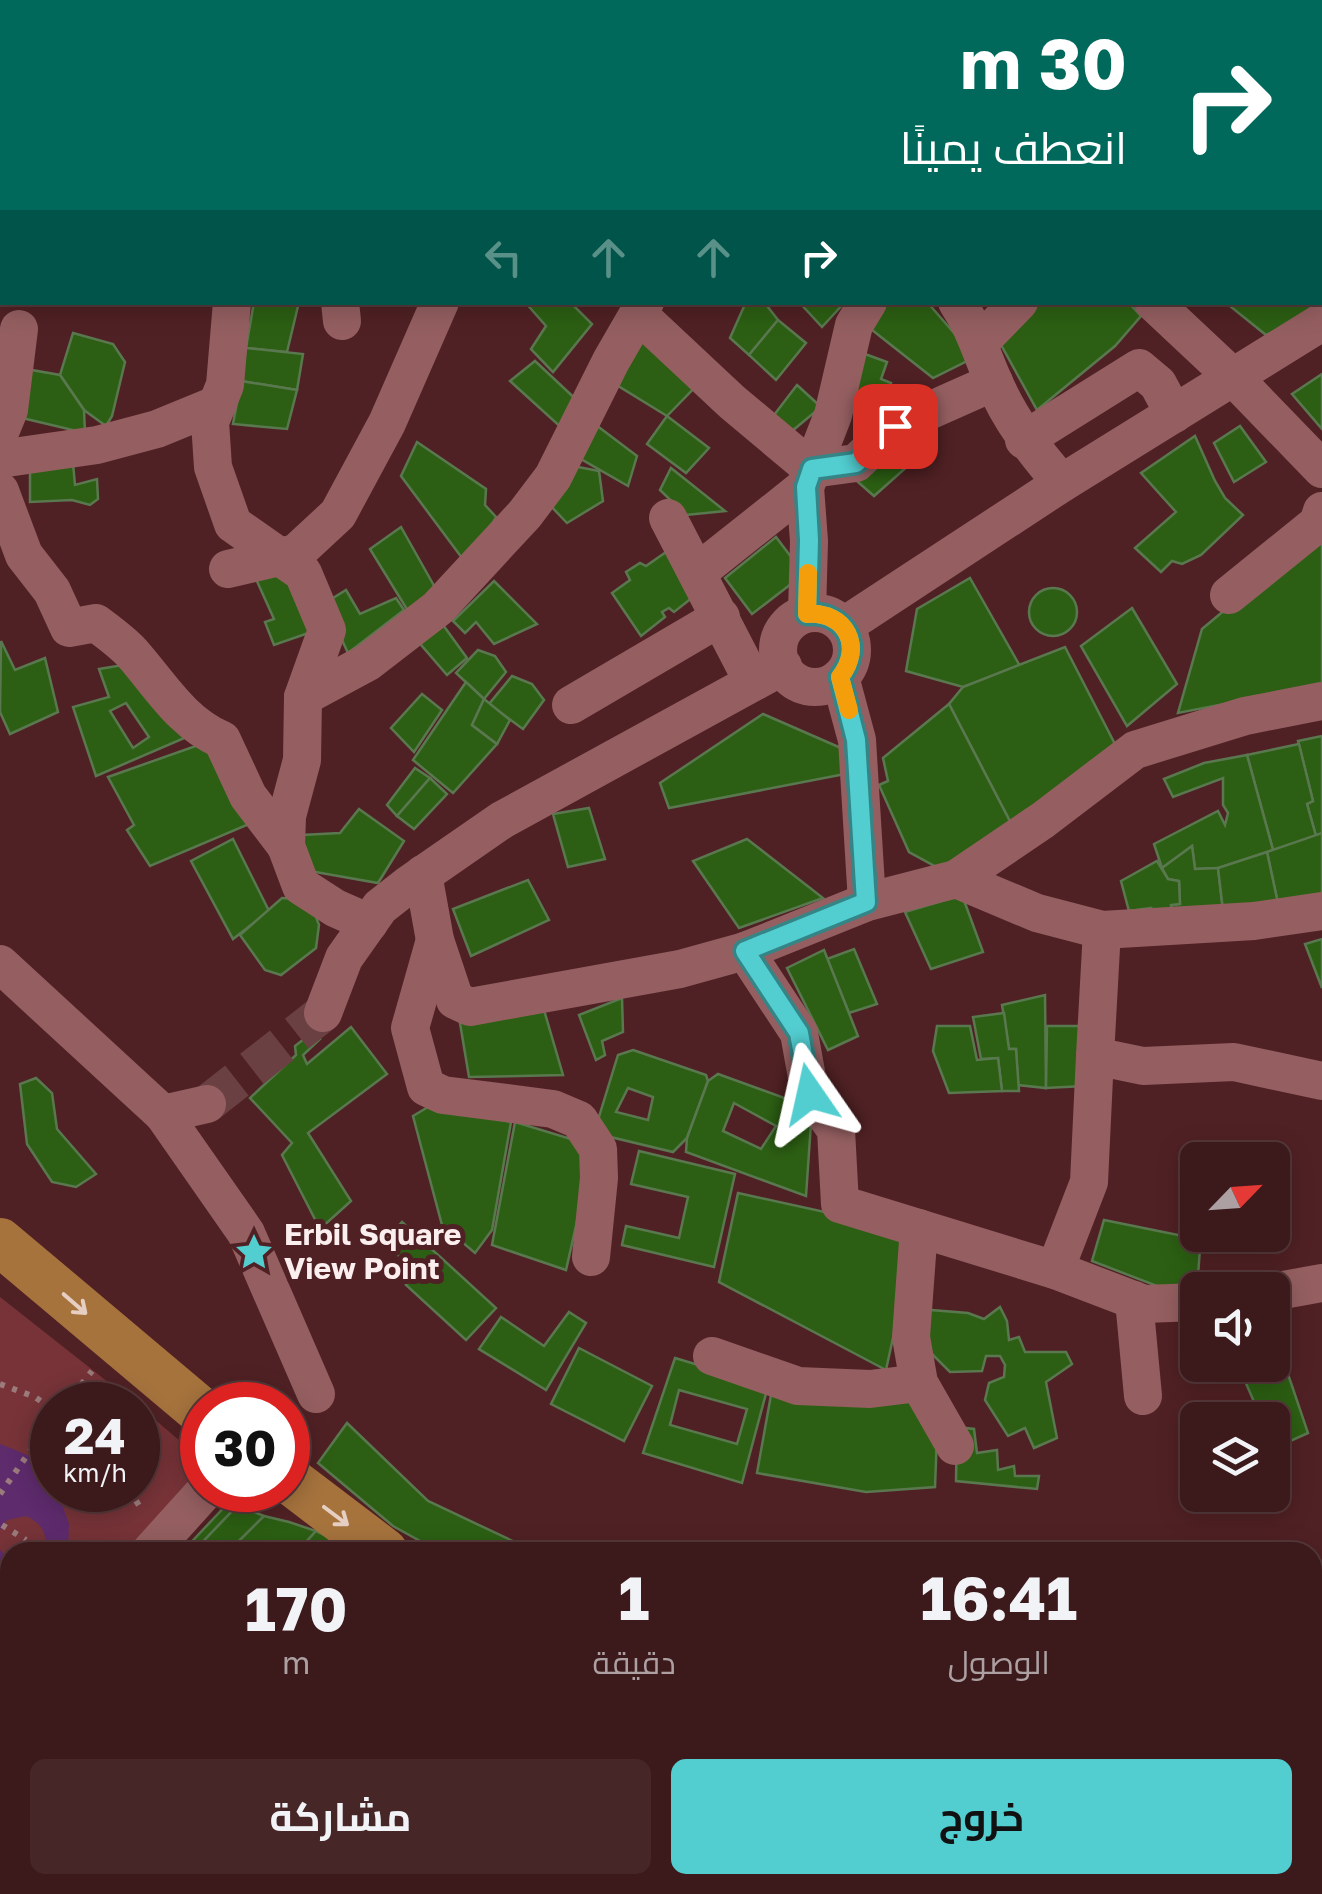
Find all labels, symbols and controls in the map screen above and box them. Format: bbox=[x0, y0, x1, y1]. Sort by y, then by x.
text: 30 m bbox=[960, 20, 1127, 104]
icon: right bbox=[1162, 40, 1292, 170]
text: انعطف يمينًا bbox=[900, 120, 1127, 174]
icon: left bbox=[476, 230, 531, 285]
icon: ahead bbox=[581, 230, 636, 285]
icon: ahead bbox=[686, 230, 741, 285]
icon: right bbox=[791, 230, 846, 285]
pin bbox=[853, 384, 938, 469]
icon: arrive bbox=[868, 399, 923, 454]
position arrow bbox=[758, 1042, 862, 1146]
north arrow bbox=[1180, 1142, 1290, 1252]
map controls bbox=[1180, 1142, 1290, 1512]
place label: Erbil Square View Point bbox=[284, 1216, 461, 1286]
place icon: Erbil Square View Point bbox=[233, 1231, 275, 1273]
button: sound bbox=[1180, 1272, 1290, 1382]
one-way arrow bbox=[62, 1293, 87, 1316]
speed limit sign: 30 bbox=[180, 1382, 310, 1512]
button: layers bbox=[1180, 1402, 1290, 1512]
text: 24 bbox=[64, 1405, 126, 1465]
text: km/h bbox=[63, 1457, 127, 1488]
one-way arrow bbox=[322, 1505, 349, 1526]
text: 1 bbox=[619, 1561, 649, 1633]
text: 16:41 bbox=[921, 1561, 1077, 1633]
text: 170 bbox=[245, 1572, 348, 1644]
text: m bbox=[282, 1643, 310, 1681]
text: دقيقة bbox=[592, 1643, 676, 1681]
text: الوصول bbox=[948, 1643, 1050, 1681]
button: مشاركة bbox=[30, 1759, 651, 1874]
button: خروج bbox=[671, 1759, 1292, 1874]

